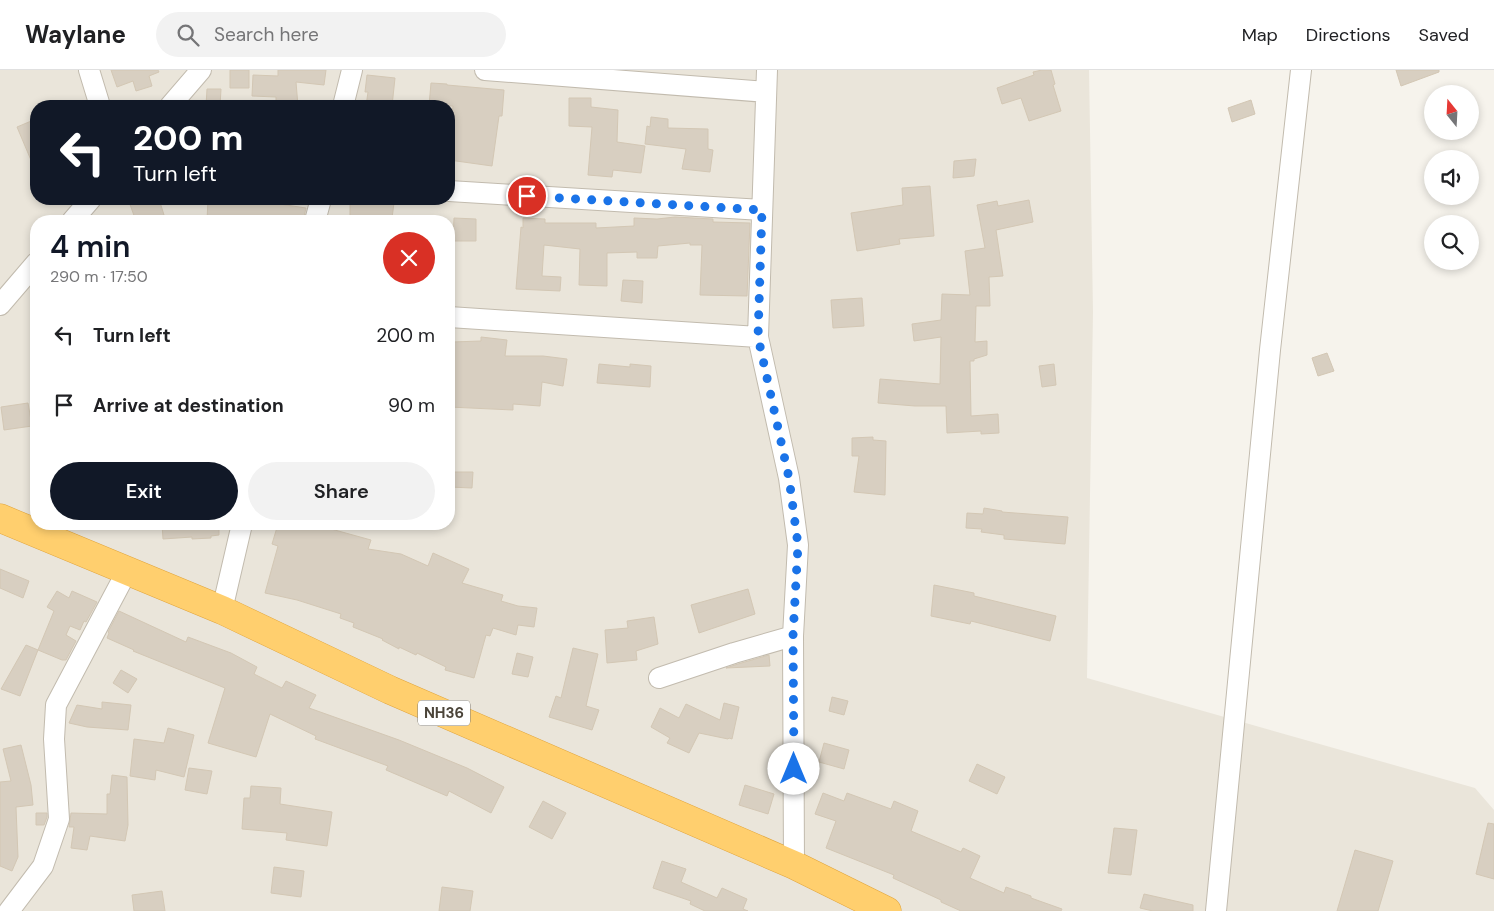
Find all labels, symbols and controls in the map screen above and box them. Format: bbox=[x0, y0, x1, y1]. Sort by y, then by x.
search box bbox=[156, 12, 506, 57]
text: Waylane bbox=[25, 19, 126, 50]
icon: search bbox=[174, 21, 202, 49]
text: Search here bbox=[214, 22, 319, 47]
text: Map bbox=[1242, 23, 1278, 47]
text: Directions bbox=[1306, 23, 1391, 47]
text: Saved bbox=[1419, 23, 1469, 47]
north arrow bbox=[1424, 85, 1479, 140]
map controls bbox=[1424, 85, 1479, 270]
text: 200 m bbox=[133, 115, 244, 161]
icon: left bbox=[50, 120, 115, 185]
button: sound bbox=[1424, 150, 1479, 205]
text: Turn left bbox=[133, 159, 217, 188]
pin bbox=[506, 175, 548, 217]
icon: arrive bbox=[513, 182, 541, 210]
button: search bbox=[1424, 215, 1479, 270]
text: 4 min bbox=[50, 227, 130, 266]
button: close bbox=[383, 232, 435, 284]
text: 290 m · 17:50 bbox=[50, 266, 148, 287]
icon: left bbox=[50, 321, 78, 349]
text: Turn left bbox=[93, 323, 171, 348]
text: 200 m bbox=[376, 323, 435, 348]
icon: arrive bbox=[50, 391, 78, 419]
text: Arrive at destination bbox=[93, 393, 284, 418]
text: 90 m bbox=[388, 393, 435, 418]
button: Exit bbox=[50, 462, 238, 520]
button: Share bbox=[248, 462, 435, 520]
road number: NH36 bbox=[418, 700, 470, 726]
position arrow bbox=[767, 742, 819, 794]

